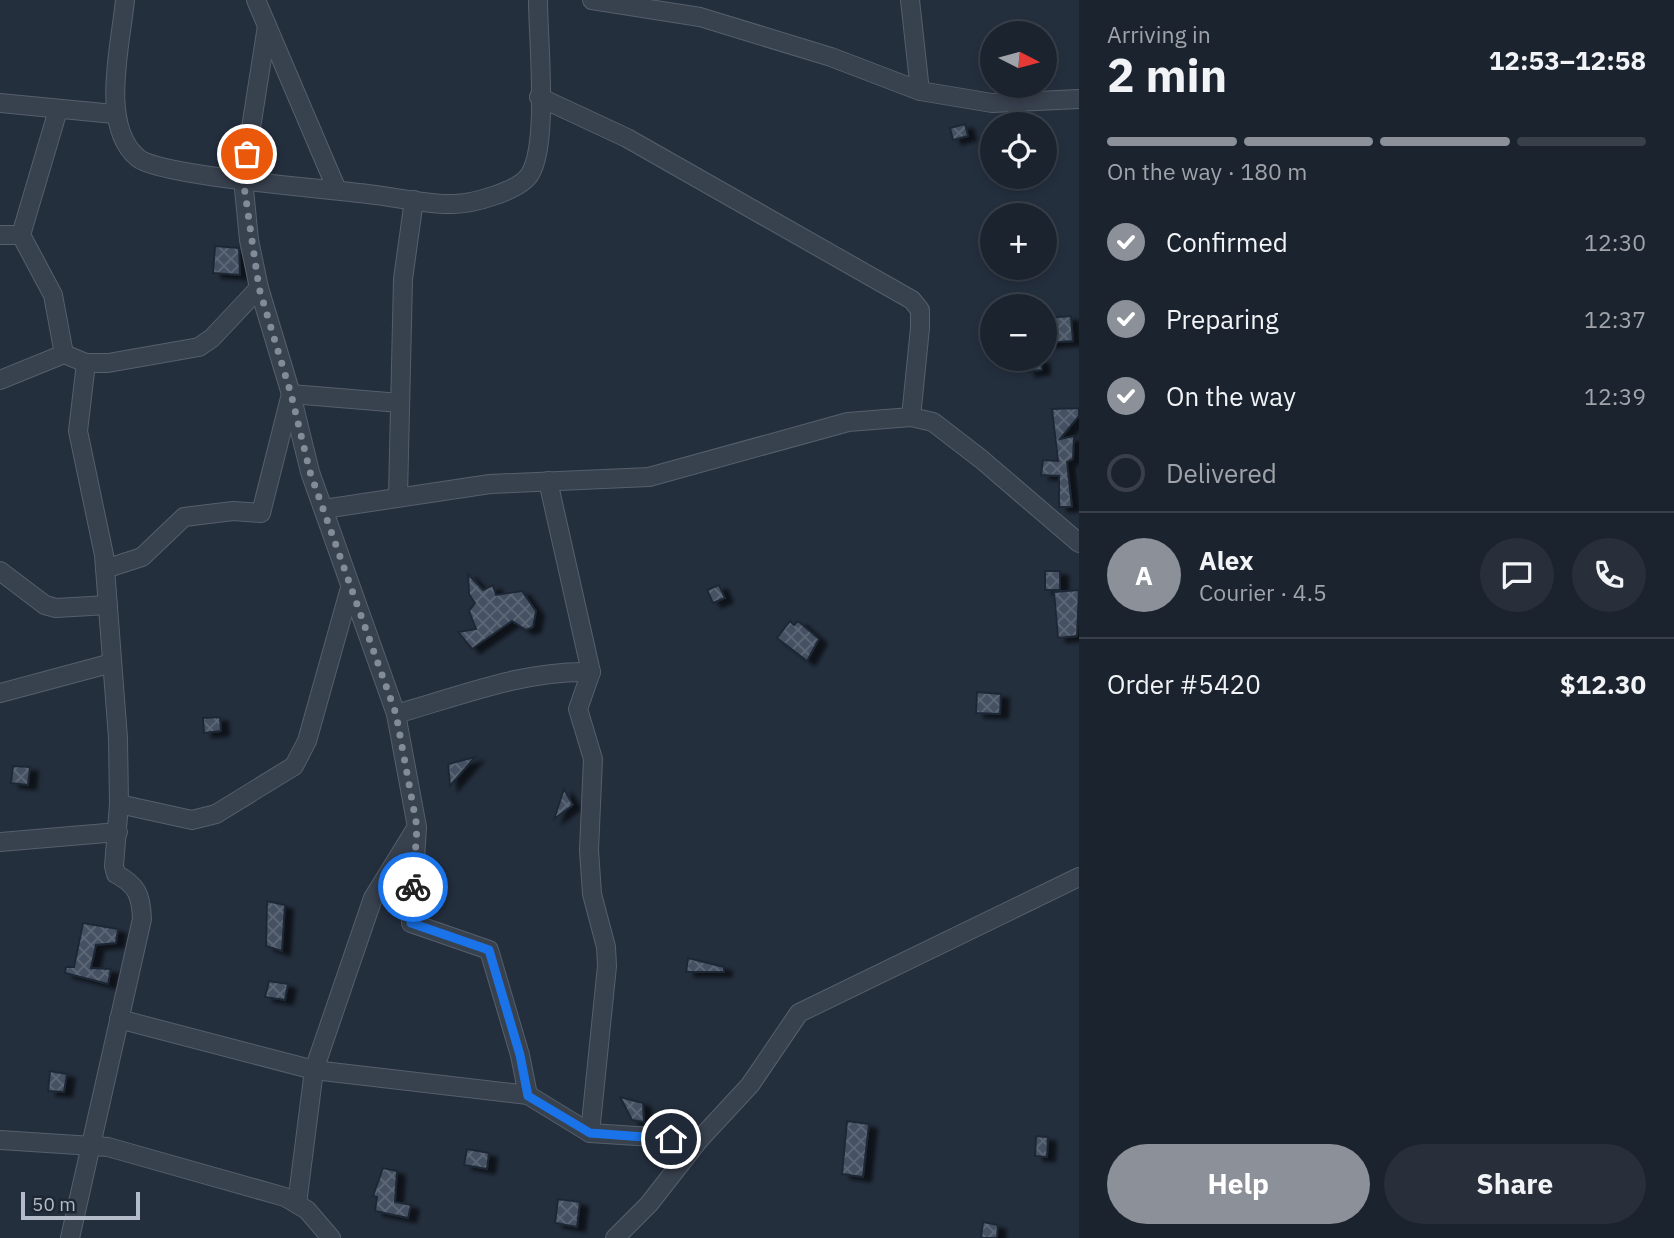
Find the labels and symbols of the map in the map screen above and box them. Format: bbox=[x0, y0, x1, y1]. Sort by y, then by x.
north arrow bbox=[980, 21, 1057, 98]
pin bbox=[217, 124, 277, 184]
courier bbox=[378, 852, 448, 922]
pin bbox=[641, 1109, 701, 1169]
scale bar bbox=[21, 1189, 140, 1221]

